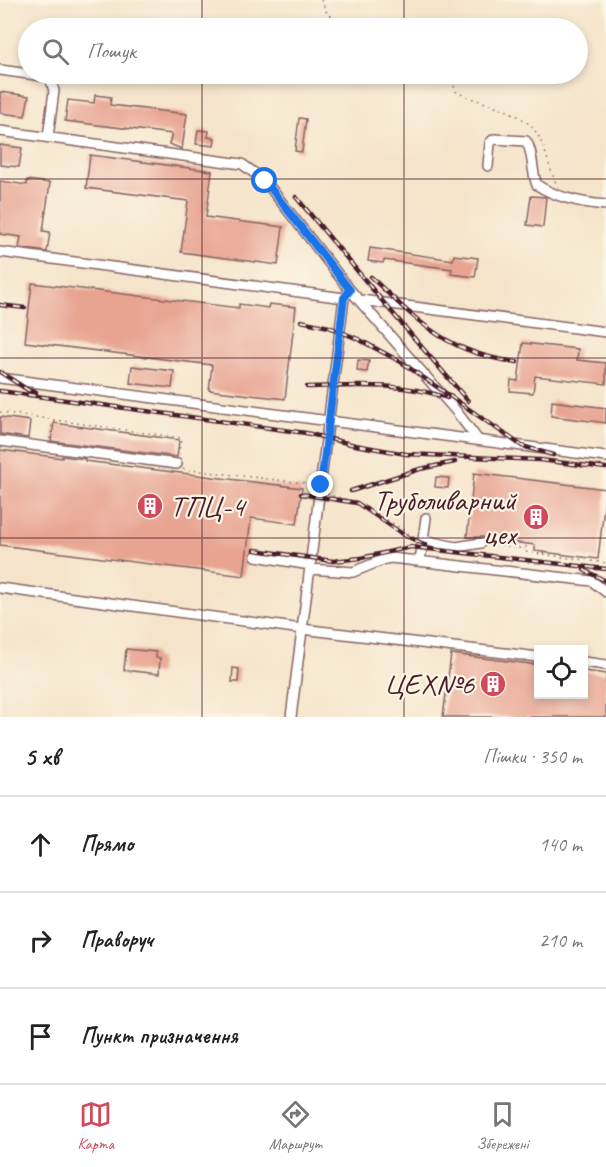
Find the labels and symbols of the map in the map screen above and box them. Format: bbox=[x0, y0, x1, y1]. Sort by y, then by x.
route start bbox=[251, 167, 277, 193]
route end bbox=[307, 471, 333, 497]
place label: Труболиварний цех bbox=[374, 481, 519, 553]
place label: ТПЦ-4 bbox=[170, 487, 247, 525]
building icon: ТПЦ-4 bbox=[135, 491, 165, 521]
building icon: Труболиварний цех bbox=[521, 502, 551, 532]
place label: ЦЕХ№6 bbox=[384, 665, 475, 703]
building icon: ЦЕХ№6 bbox=[478, 669, 508, 699]

